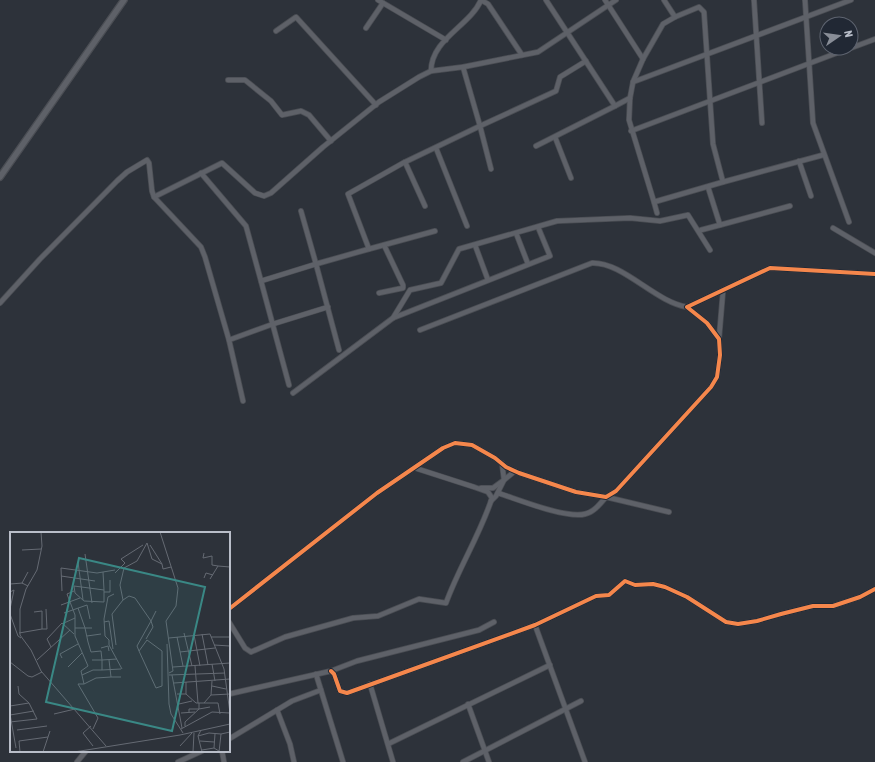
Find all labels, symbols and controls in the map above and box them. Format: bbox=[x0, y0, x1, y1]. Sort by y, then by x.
north arrow bbox=[819, 16, 859, 56]
text: N bbox=[842, 29, 855, 38]
inset map bbox=[10, 532, 230, 752]

